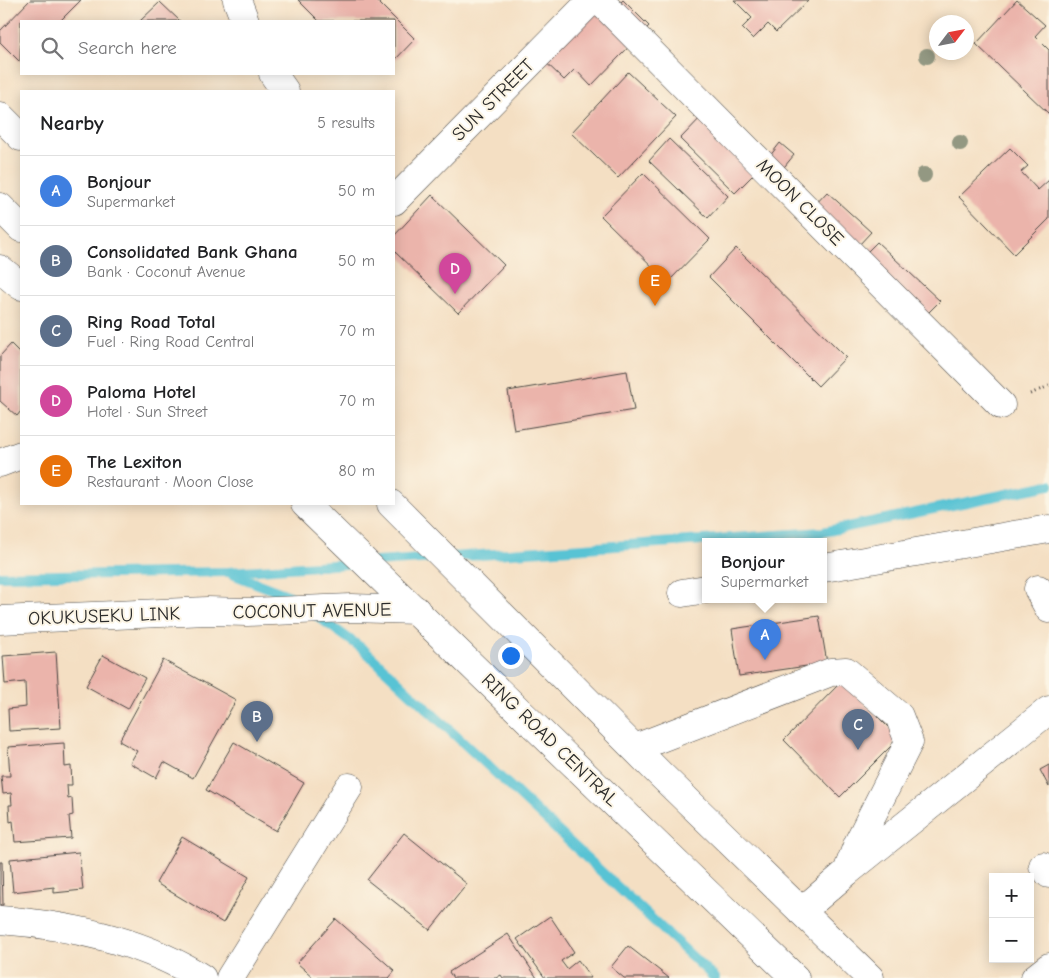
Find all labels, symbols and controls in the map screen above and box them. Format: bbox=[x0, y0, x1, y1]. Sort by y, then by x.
north arrow bbox=[929, 15, 974, 60]
search box bbox=[20, 20, 395, 75]
icon: search bbox=[38, 34, 66, 62]
text: Search here bbox=[78, 37, 177, 59]
street label: SUN STREET bbox=[447, 54, 539, 146]
text: Nearby bbox=[40, 111, 104, 135]
text: 5 results bbox=[317, 114, 375, 132]
street label: MOON CLOSE bbox=[752, 154, 848, 250]
text: Bonjour bbox=[87, 171, 151, 193]
text: A bbox=[52, 182, 60, 200]
text: 50 m bbox=[338, 182, 375, 200]
text: Supermarket bbox=[87, 193, 175, 211]
text: Consolidated Bank Ghana bbox=[87, 241, 298, 263]
text: B bbox=[51, 252, 61, 270]
text: 50 m bbox=[338, 252, 375, 270]
pin: D bbox=[439, 253, 471, 294]
text: Bank · Coconut Avenue bbox=[87, 263, 245, 281]
pin: E bbox=[639, 265, 671, 306]
text: Ring Road Total bbox=[87, 311, 216, 333]
text: C bbox=[51, 322, 61, 340]
text: 70 m bbox=[339, 322, 375, 340]
text: Fuel · Ring Road Central bbox=[87, 333, 254, 351]
text: Paloma Hotel bbox=[87, 381, 196, 403]
text: D bbox=[51, 392, 61, 410]
text: 70 m bbox=[339, 392, 375, 410]
text: Hotel · Sun Street bbox=[87, 403, 207, 421]
text: The Lexiton bbox=[87, 451, 182, 473]
text: E bbox=[51, 462, 61, 480]
text: 80 m bbox=[338, 462, 375, 480]
text: Restaurant · Moon Close bbox=[87, 473, 254, 491]
popup bbox=[702, 538, 827, 603]
text: Bonjour bbox=[721, 551, 785, 573]
text: Supermarket bbox=[721, 573, 808, 591]
street label: COCONUT AVENUE bbox=[233, 599, 391, 623]
street label: OKUKUSEKU LINK bbox=[28, 602, 181, 630]
pin: A bbox=[749, 619, 781, 660]
your location bbox=[498, 643, 524, 669]
street label: RING ROAD CENTRAL bbox=[477, 669, 623, 811]
pin: B bbox=[241, 701, 273, 742]
pin: C bbox=[842, 709, 874, 750]
map controls bbox=[989, 873, 1034, 963]
button: + bbox=[989, 873, 1034, 918]
button: − bbox=[989, 918, 1034, 963]

